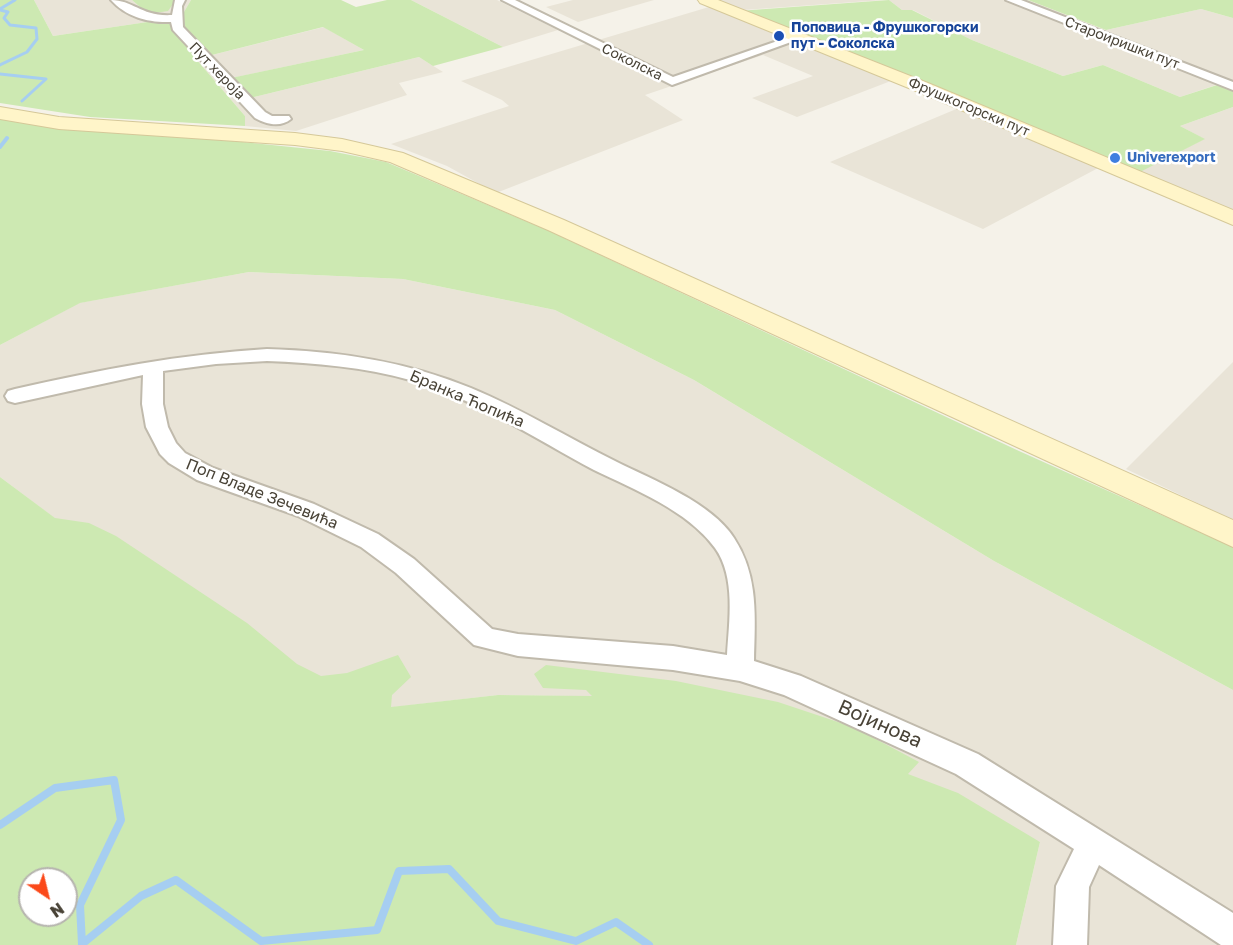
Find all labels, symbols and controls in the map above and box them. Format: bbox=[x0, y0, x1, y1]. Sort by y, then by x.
street label: Староиришки пут bbox=[1062, 13, 1182, 73]
place label: Поповица - Фрушкогорски пут - Соколска bbox=[791, 20, 978, 52]
marker: Поповица - Фрушкогорски пут - Соколска bbox=[772, 29, 786, 43]
street label: Пут хероја bbox=[186, 39, 248, 103]
street label: Соколска bbox=[599, 40, 665, 84]
street label: Фрушкогорски пут bbox=[906, 74, 1032, 140]
place label: Univerexport bbox=[1127, 150, 1216, 166]
marker: Univerexport bbox=[1108, 151, 1122, 165]
street label: Бранка Ћопића bbox=[407, 366, 527, 432]
street label: Поп Владе Зечевића bbox=[183, 455, 341, 533]
street label: Војинова bbox=[834, 695, 926, 753]
north arrow bbox=[18, 867, 78, 927]
text: N bbox=[46, 898, 68, 922]

